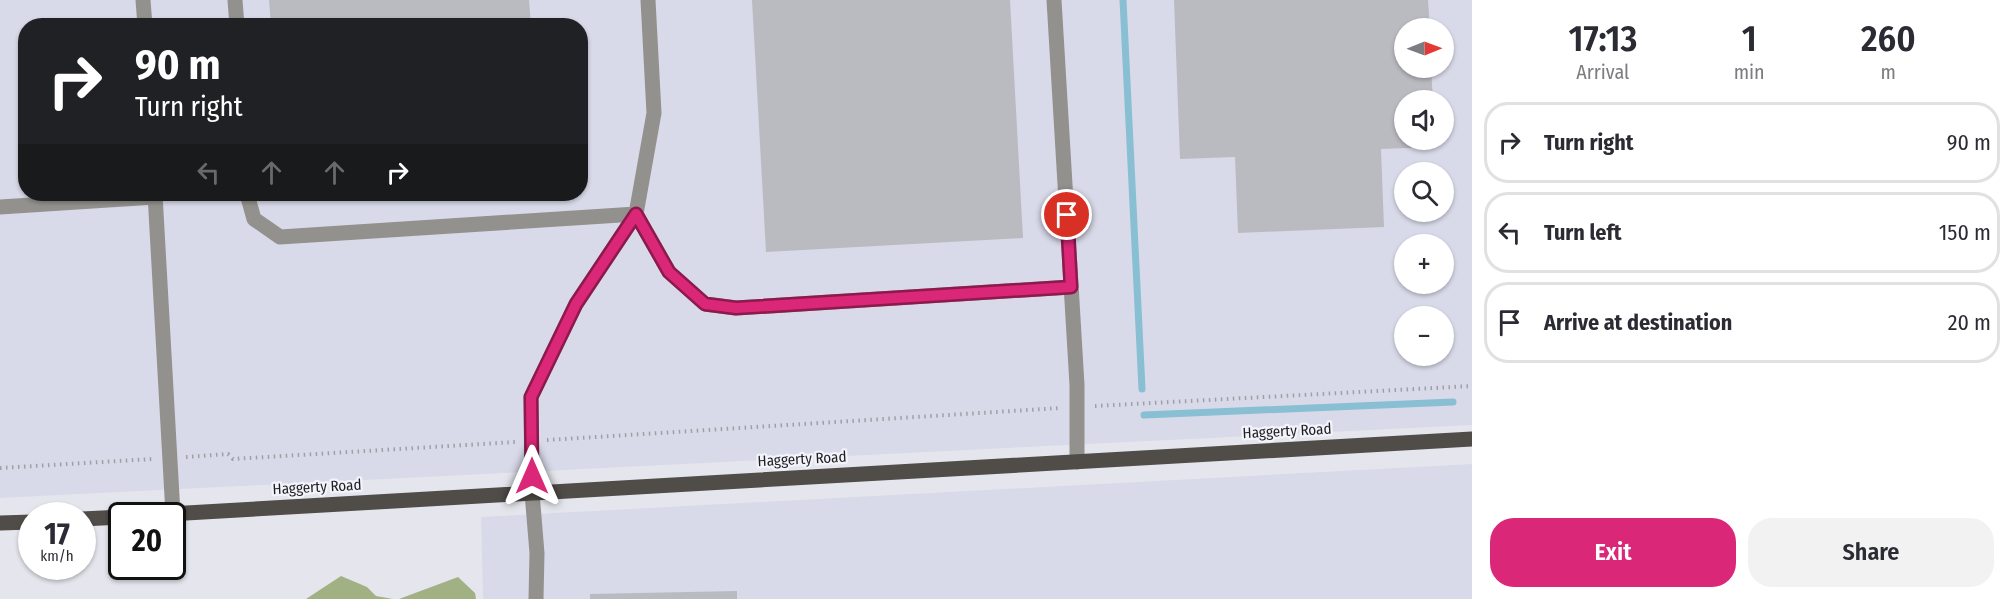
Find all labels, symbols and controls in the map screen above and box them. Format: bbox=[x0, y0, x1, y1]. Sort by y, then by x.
text: 17:13 bbox=[1568, 17, 1637, 61]
text: 1 bbox=[1742, 17, 1757, 61]
text: 260 bbox=[1861, 17, 1916, 61]
north arrow bbox=[1394, 18, 1454, 78]
map controls bbox=[1394, 18, 1454, 366]
text: 90 m bbox=[135, 40, 220, 90]
icon: right bbox=[36, 42, 114, 120]
text: Arrival bbox=[1576, 60, 1629, 84]
text: min bbox=[1734, 60, 1765, 84]
text: m bbox=[1881, 60, 1896, 84]
button: sound bbox=[1394, 90, 1454, 150]
text: Turn right bbox=[135, 91, 243, 123]
icon: right bbox=[1493, 126, 1526, 159]
text: Turn right bbox=[1544, 129, 1633, 156]
text: 90 m bbox=[1947, 129, 1991, 156]
icon: left bbox=[192, 156, 225, 189]
icon: ahead bbox=[255, 156, 288, 189]
icon: ahead bbox=[318, 156, 351, 189]
icon: right bbox=[381, 156, 414, 189]
button: search bbox=[1394, 162, 1454, 222]
pin bbox=[1041, 189, 1092, 240]
icon: arrive bbox=[1050, 198, 1083, 231]
icon: left bbox=[1493, 216, 1526, 249]
text: Turn left bbox=[1544, 219, 1622, 246]
text: 150 m bbox=[1939, 219, 1991, 246]
button: + bbox=[1394, 234, 1454, 294]
button: − bbox=[1394, 306, 1454, 366]
icon: arrive bbox=[1493, 306, 1526, 339]
text: Arrive at destination bbox=[1544, 309, 1732, 336]
text: 20 m bbox=[1948, 309, 1991, 336]
street label: Haggerty Road bbox=[1242, 420, 1332, 442]
position arrow bbox=[500, 444, 564, 508]
street label: Haggerty Road bbox=[757, 448, 847, 470]
street label: Haggerty Road bbox=[272, 476, 362, 498]
speed limit sign: 20 bbox=[108, 502, 186, 580]
text: 17 bbox=[44, 516, 70, 552]
button: Exit bbox=[1490, 518, 1736, 587]
button: Share bbox=[1748, 518, 1994, 587]
text: km/h bbox=[40, 547, 74, 565]

